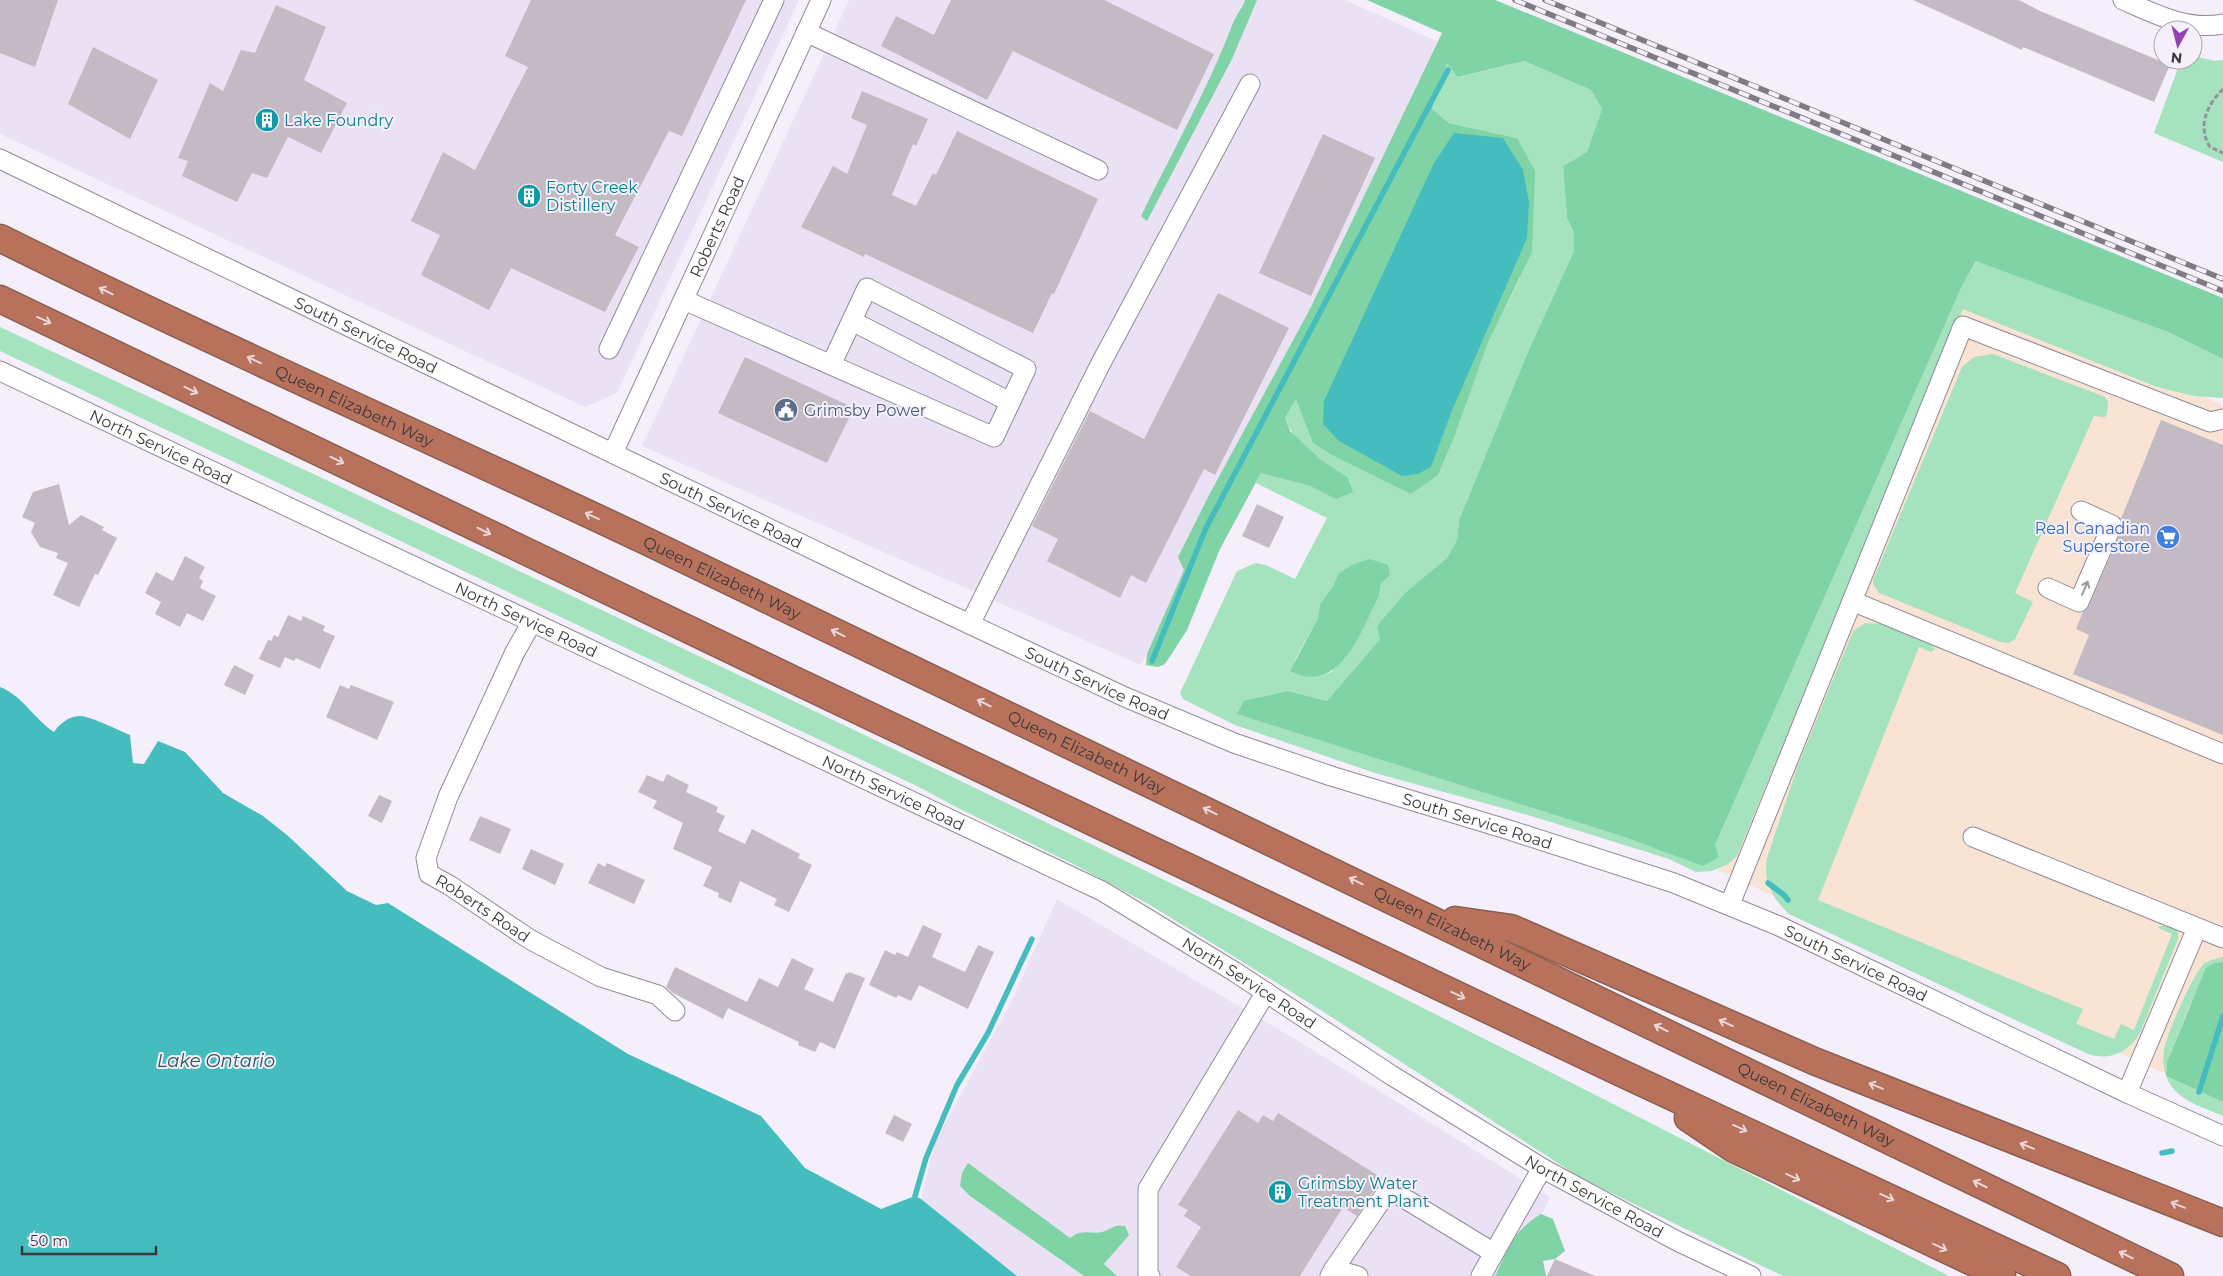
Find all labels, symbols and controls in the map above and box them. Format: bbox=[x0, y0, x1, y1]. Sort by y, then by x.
north arrow bbox=[2153, 20, 2203, 70]
text: N bbox=[2170, 48, 2183, 68]
building icon: Lake Foundry bbox=[254, 107, 280, 133]
place label: Lake Foundry bbox=[284, 111, 394, 130]
street label: Roberts Road bbox=[685, 173, 748, 280]
place label: Forty Creek Distillery bbox=[546, 178, 638, 215]
building icon: Forty Creek Distillery bbox=[516, 183, 542, 209]
one-way arrow bbox=[99, 286, 114, 296]
street label: South Service Road bbox=[292, 292, 440, 377]
one-way arrow bbox=[36, 316, 51, 325]
one-way arrow bbox=[247, 354, 262, 364]
street label: Queen Elizabeth Way bbox=[272, 361, 437, 450]
one-way arrow bbox=[183, 386, 198, 395]
public building icon: Grimsby Power bbox=[773, 397, 799, 423]
place label: Grimsby Power bbox=[804, 401, 926, 420]
street label: North Service Road bbox=[87, 405, 235, 489]
one-way arrow bbox=[329, 456, 344, 466]
street label: South Service Road bbox=[657, 468, 805, 552]
one-way arrow bbox=[585, 511, 600, 520]
place label: Real Canadian Superstore bbox=[2035, 519, 2150, 556]
supermarket icon: Real Canadian Superstore bbox=[2155, 524, 2181, 550]
one-way arrow bbox=[476, 526, 491, 536]
street label: Queen Elizabeth Way bbox=[640, 532, 804, 623]
street label: North Service Road bbox=[452, 578, 601, 661]
one-way arrow bbox=[2080, 581, 2090, 596]
one-way arrow bbox=[831, 628, 846, 637]
street label: South Service Road bbox=[1022, 642, 1172, 724]
one-way arrow bbox=[977, 698, 992, 707]
street label: Queen Elizabeth Way bbox=[1005, 706, 1169, 798]
street label: North Service Road bbox=[819, 751, 968, 834]
street label: South Service Road bbox=[1400, 789, 1555, 853]
one-way arrow bbox=[1203, 806, 1218, 815]
street label: Roberts Road bbox=[432, 870, 534, 946]
one-way arrow bbox=[1349, 876, 1364, 886]
street label: Queen Elizabeth Way bbox=[1371, 882, 1534, 974]
street label: South Service Road bbox=[1782, 921, 1930, 1005]
street label: North Service Road bbox=[1179, 933, 1320, 1032]
one-way arrow bbox=[1450, 991, 1465, 1001]
one-way arrow bbox=[1719, 1017, 1734, 1027]
one-way arrow bbox=[1654, 1023, 1669, 1033]
water label: Lake Ontario bbox=[157, 1050, 275, 1072]
street label: Queen Elizabeth Way bbox=[1734, 1058, 1898, 1150]
one-way arrow bbox=[1868, 1080, 1883, 1089]
one-way arrow bbox=[1732, 1124, 1747, 1133]
one-way arrow bbox=[2019, 1140, 2034, 1149]
street label: North Service Road bbox=[1522, 1150, 1667, 1242]
one-way arrow bbox=[1785, 1173, 1800, 1182]
place label: Grimsby Water Treatment Plant bbox=[1298, 1174, 1430, 1211]
one-way arrow bbox=[1973, 1178, 1988, 1188]
building icon: Grimsby Water Treatment Plant bbox=[1267, 1179, 1293, 1205]
one-way arrow bbox=[1879, 1193, 1894, 1202]
one-way arrow bbox=[2171, 1200, 2186, 1210]
scale bar bbox=[22, 1224, 156, 1256]
text: 50 m bbox=[30, 1231, 68, 1250]
one-way arrow bbox=[1932, 1242, 1947, 1252]
one-way arrow bbox=[2119, 1250, 2134, 1260]

